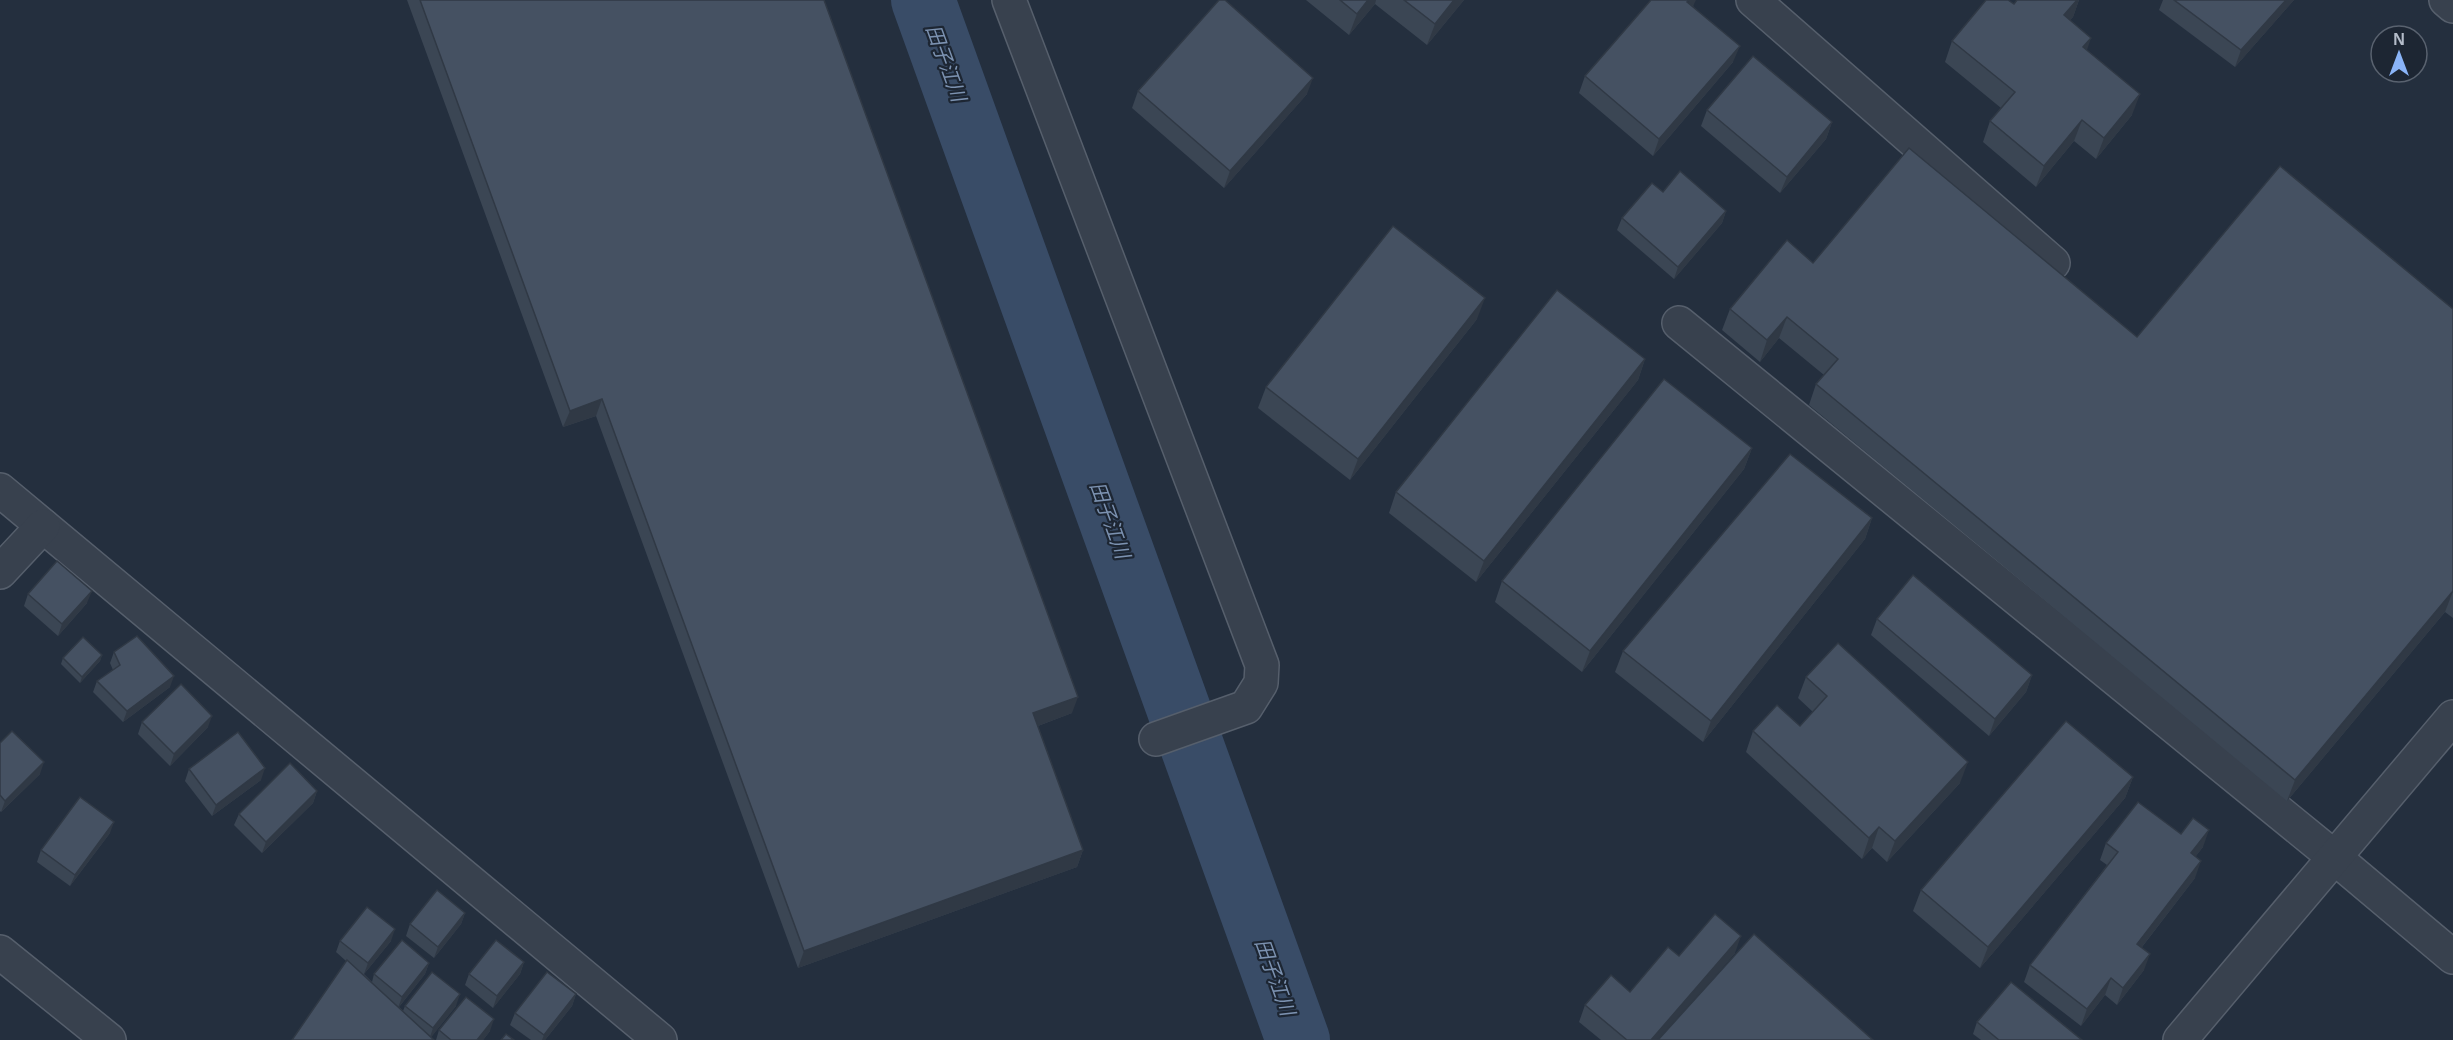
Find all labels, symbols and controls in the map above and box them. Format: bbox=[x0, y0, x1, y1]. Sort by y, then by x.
water label: 田子江川 bbox=[922, 22, 971, 106]
north arrow bbox=[2369, 24, 2429, 84]
text: N bbox=[2393, 31, 2405, 48]
water label: 田子江川 bbox=[1086, 479, 1135, 563]
water label: 田子江川 bbox=[1251, 936, 1300, 1020]

